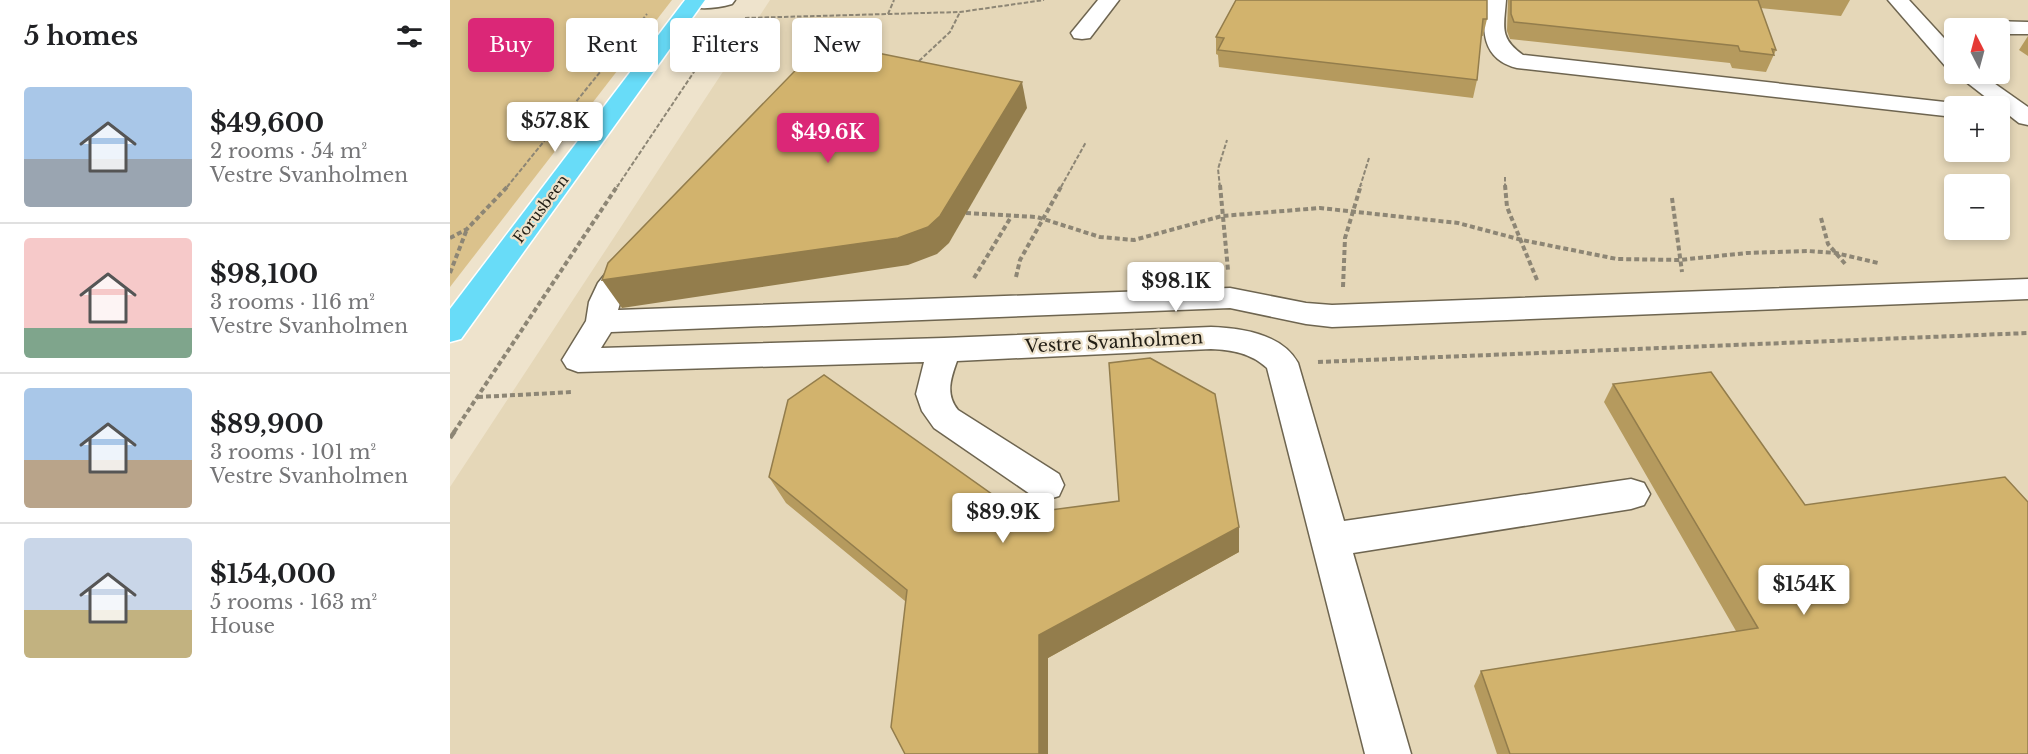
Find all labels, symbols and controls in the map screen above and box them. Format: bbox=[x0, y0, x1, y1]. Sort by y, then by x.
chip: Buy bbox=[468, 18, 554, 72]
chip: Rent bbox=[566, 18, 658, 72]
chip: Filters bbox=[670, 18, 780, 72]
chip: New bbox=[792, 18, 882, 72]
north arrow bbox=[1944, 18, 2010, 84]
map controls bbox=[1944, 18, 2010, 240]
text: 5 homes bbox=[24, 20, 138, 52]
icon: filters bbox=[393, 20, 426, 53]
button: + bbox=[1944, 96, 2010, 162]
pin: $57.8K bbox=[506, 102, 604, 153]
text: $49,600 bbox=[210, 107, 324, 139]
text: $57.8K bbox=[521, 109, 589, 133]
icon: home bbox=[72, 111, 144, 183]
pin: $49.6K bbox=[779, 113, 877, 164]
text: $49.6K bbox=[791, 120, 865, 144]
text: 2 rooms · 54 m² bbox=[210, 139, 367, 163]
text: Vestre Svanholmen bbox=[210, 163, 408, 187]
street label: Forusbeen bbox=[509, 171, 572, 247]
button: − bbox=[1944, 174, 2010, 240]
text: $98,100 bbox=[210, 258, 318, 290]
icon: home bbox=[72, 262, 144, 334]
pin: $98.1K bbox=[1127, 262, 1225, 313]
text: $98.1K bbox=[1141, 269, 1211, 293]
text: 3 rooms · 116 m² bbox=[210, 290, 375, 314]
text: Vestre Svanholmen bbox=[210, 314, 408, 338]
street label: Vestre Svanholmen bbox=[1023, 326, 1204, 358]
text: $89,900 bbox=[210, 408, 324, 440]
icon: home bbox=[72, 412, 144, 484]
text: 3 rooms · 101 m² bbox=[210, 440, 376, 464]
text: Vestre Svanholmen bbox=[210, 464, 408, 488]
pin: $89.9K bbox=[954, 493, 1052, 544]
text: $89.9K bbox=[966, 500, 1040, 524]
text: $154,000 bbox=[210, 558, 336, 590]
icon: home bbox=[72, 562, 144, 634]
pin: $154K bbox=[1762, 565, 1846, 616]
text: $154K bbox=[1772, 572, 1836, 596]
text: 5 rooms · 163 m² bbox=[210, 590, 377, 614]
text: House bbox=[210, 614, 275, 638]

